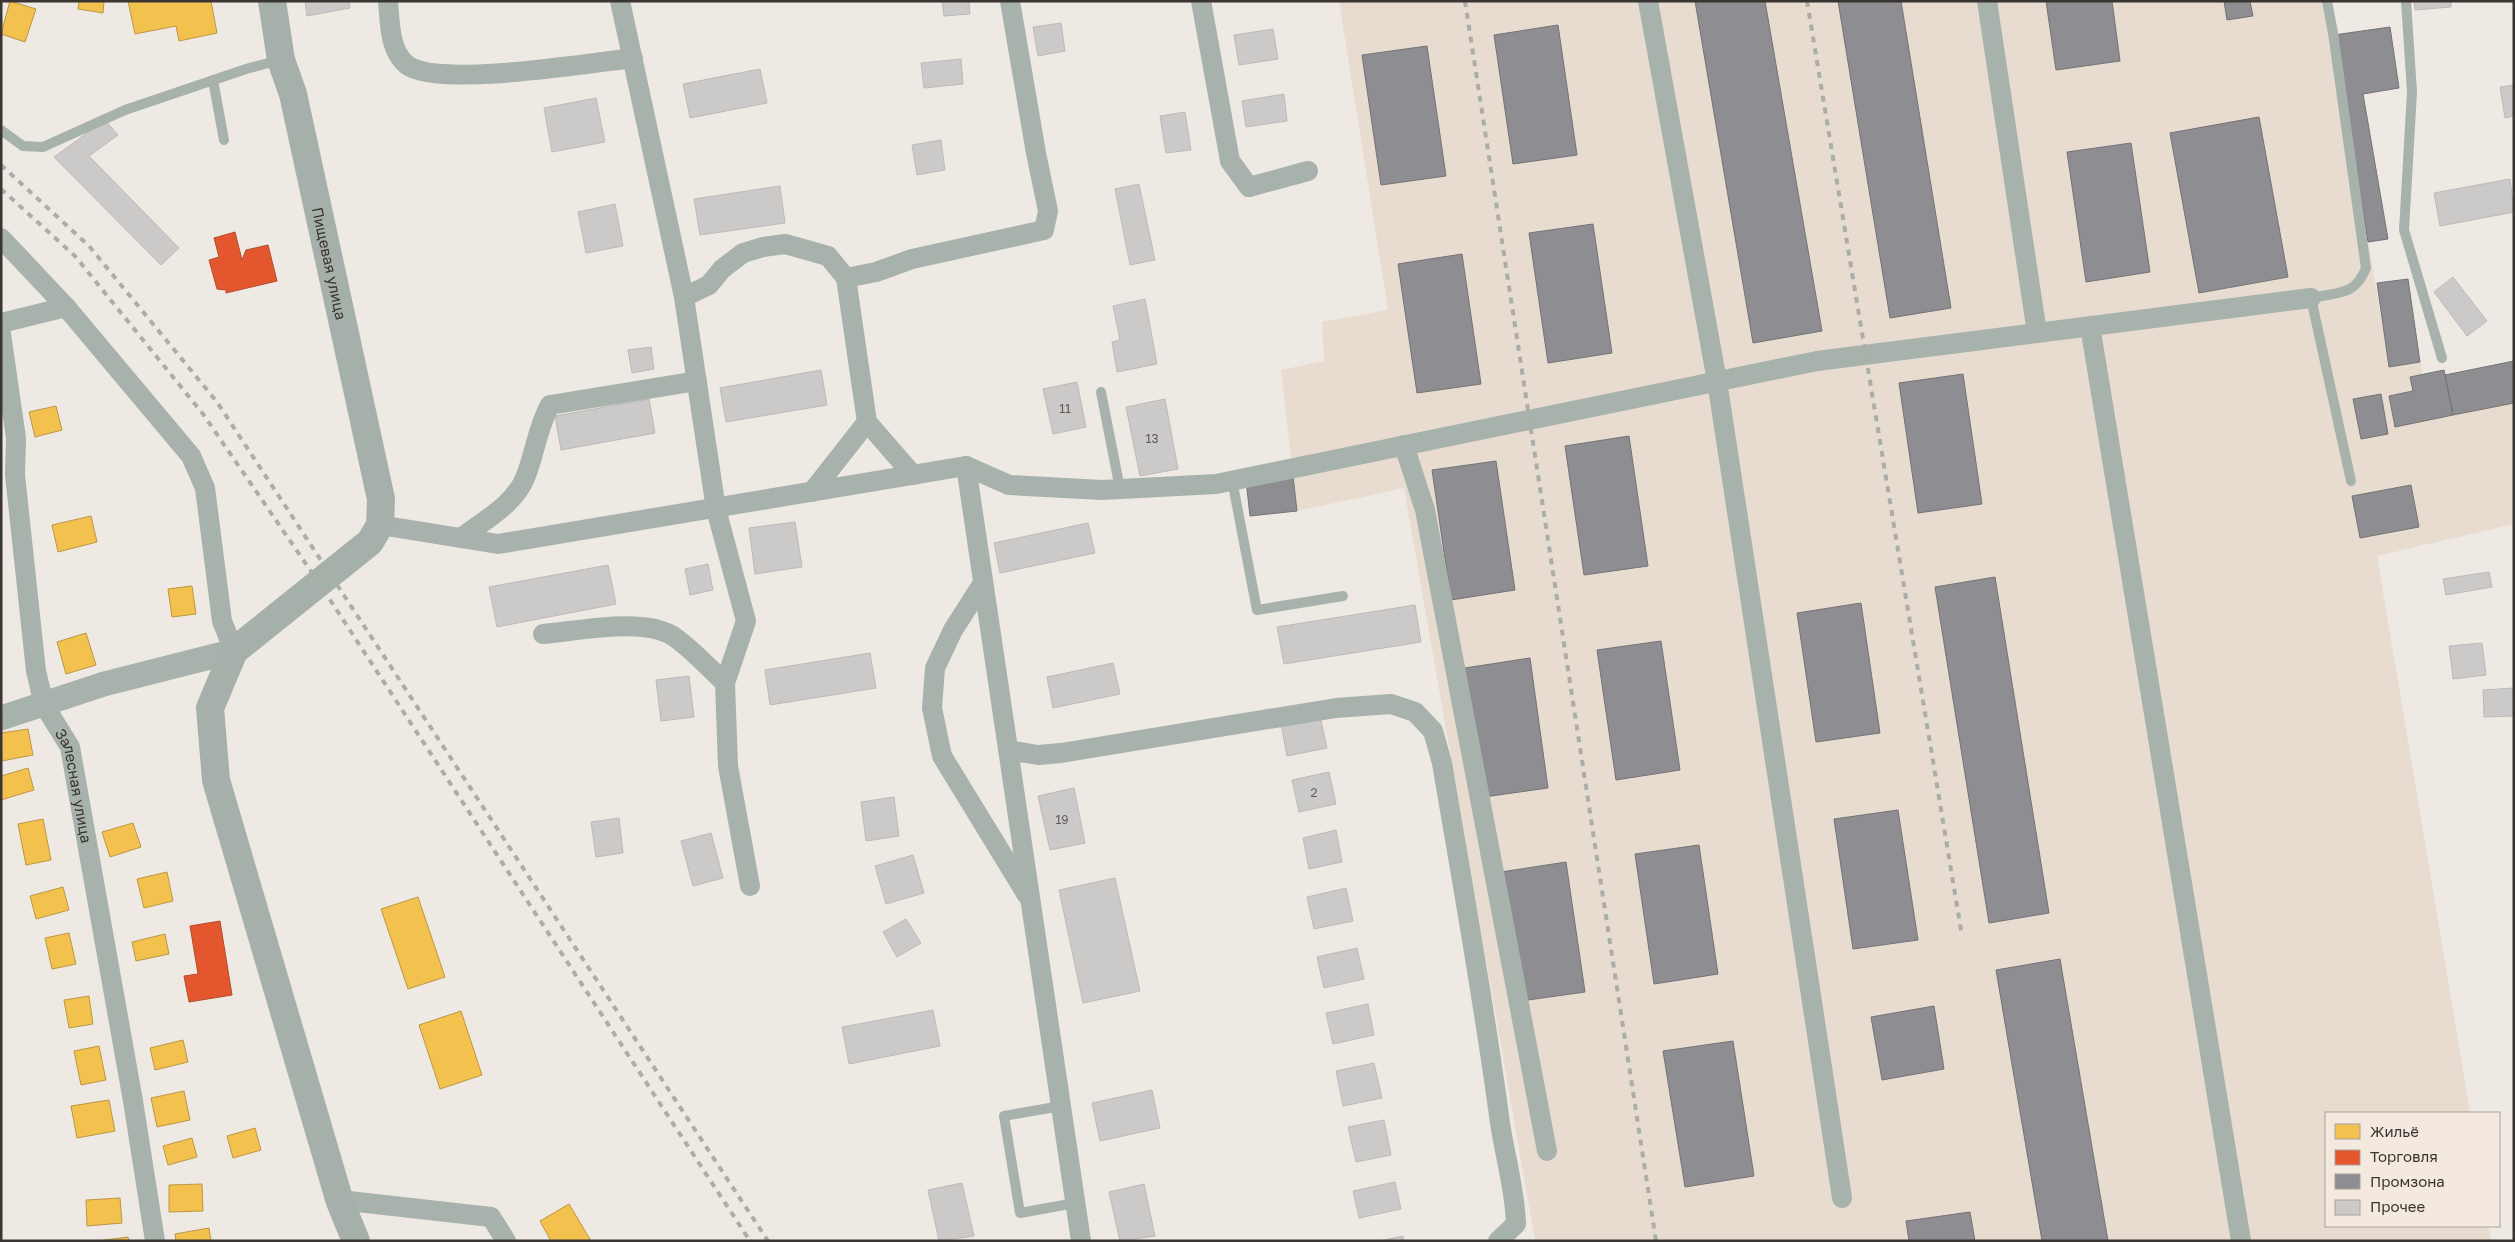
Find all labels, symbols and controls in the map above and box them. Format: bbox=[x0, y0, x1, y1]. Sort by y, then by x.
street label: Пищевая улица bbox=[309, 205, 351, 321]
house number: 11 bbox=[1059, 401, 1071, 416]
house number: 13 bbox=[1146, 431, 1158, 446]
street label: Залесная улица bbox=[52, 725, 96, 844]
house number: 2 bbox=[1311, 785, 1318, 800]
house number: 19 bbox=[1055, 812, 1069, 827]
legend bbox=[2325, 1112, 2500, 1227]
text: Жильё bbox=[2370, 1122, 2419, 1140]
text: Торговля bbox=[2370, 1147, 2438, 1165]
text: Промзона bbox=[2370, 1172, 2445, 1190]
text: Прочее bbox=[2370, 1197, 2426, 1215]

